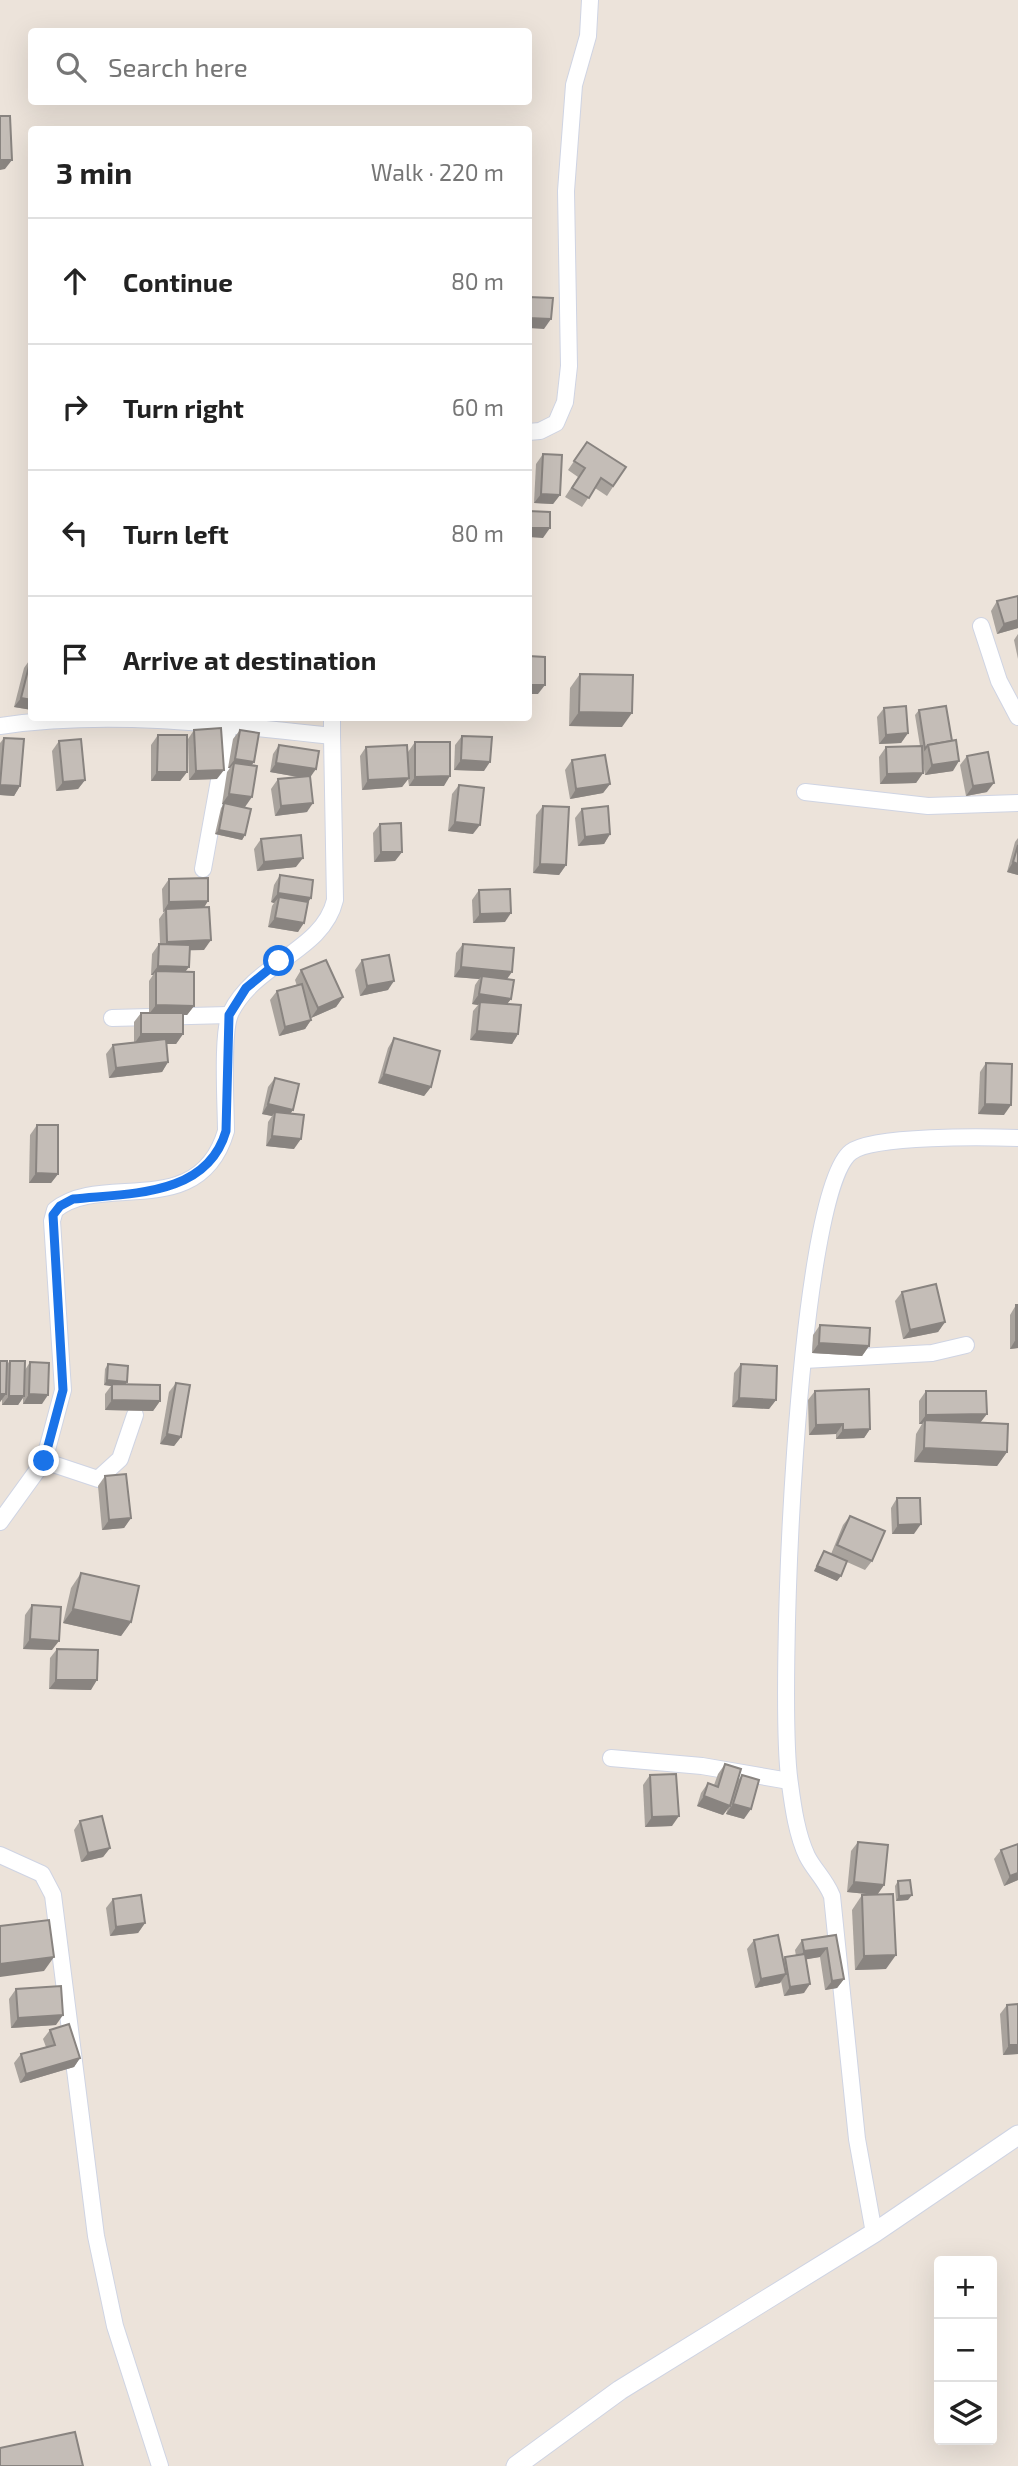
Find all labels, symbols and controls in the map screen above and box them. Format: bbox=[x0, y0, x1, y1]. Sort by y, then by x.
search box bbox=[28, 28, 532, 105]
icon: search bbox=[52, 48, 90, 86]
text: Search here bbox=[108, 51, 248, 82]
text: 3 min bbox=[56, 154, 132, 190]
text: Walk · 220 m bbox=[371, 158, 504, 186]
icon: ahead bbox=[56, 262, 94, 300]
text: Continue bbox=[123, 266, 233, 297]
text: 80 m bbox=[451, 267, 504, 295]
icon: right bbox=[56, 388, 94, 426]
text: Turn right bbox=[123, 392, 244, 423]
text: 60 m bbox=[452, 393, 504, 421]
icon: left bbox=[56, 514, 94, 552]
text: Turn left bbox=[123, 518, 229, 549]
text: 80 m bbox=[451, 519, 504, 547]
icon: arrive bbox=[56, 640, 94, 678]
text: Arrive at destination bbox=[123, 644, 376, 675]
route start bbox=[263, 945, 294, 976]
route end bbox=[28, 1445, 59, 1476]
map controls bbox=[934, 2256, 997, 2445]
button: + bbox=[934, 2256, 997, 2319]
button: − bbox=[934, 2319, 997, 2382]
button: layers bbox=[934, 2382, 997, 2445]

